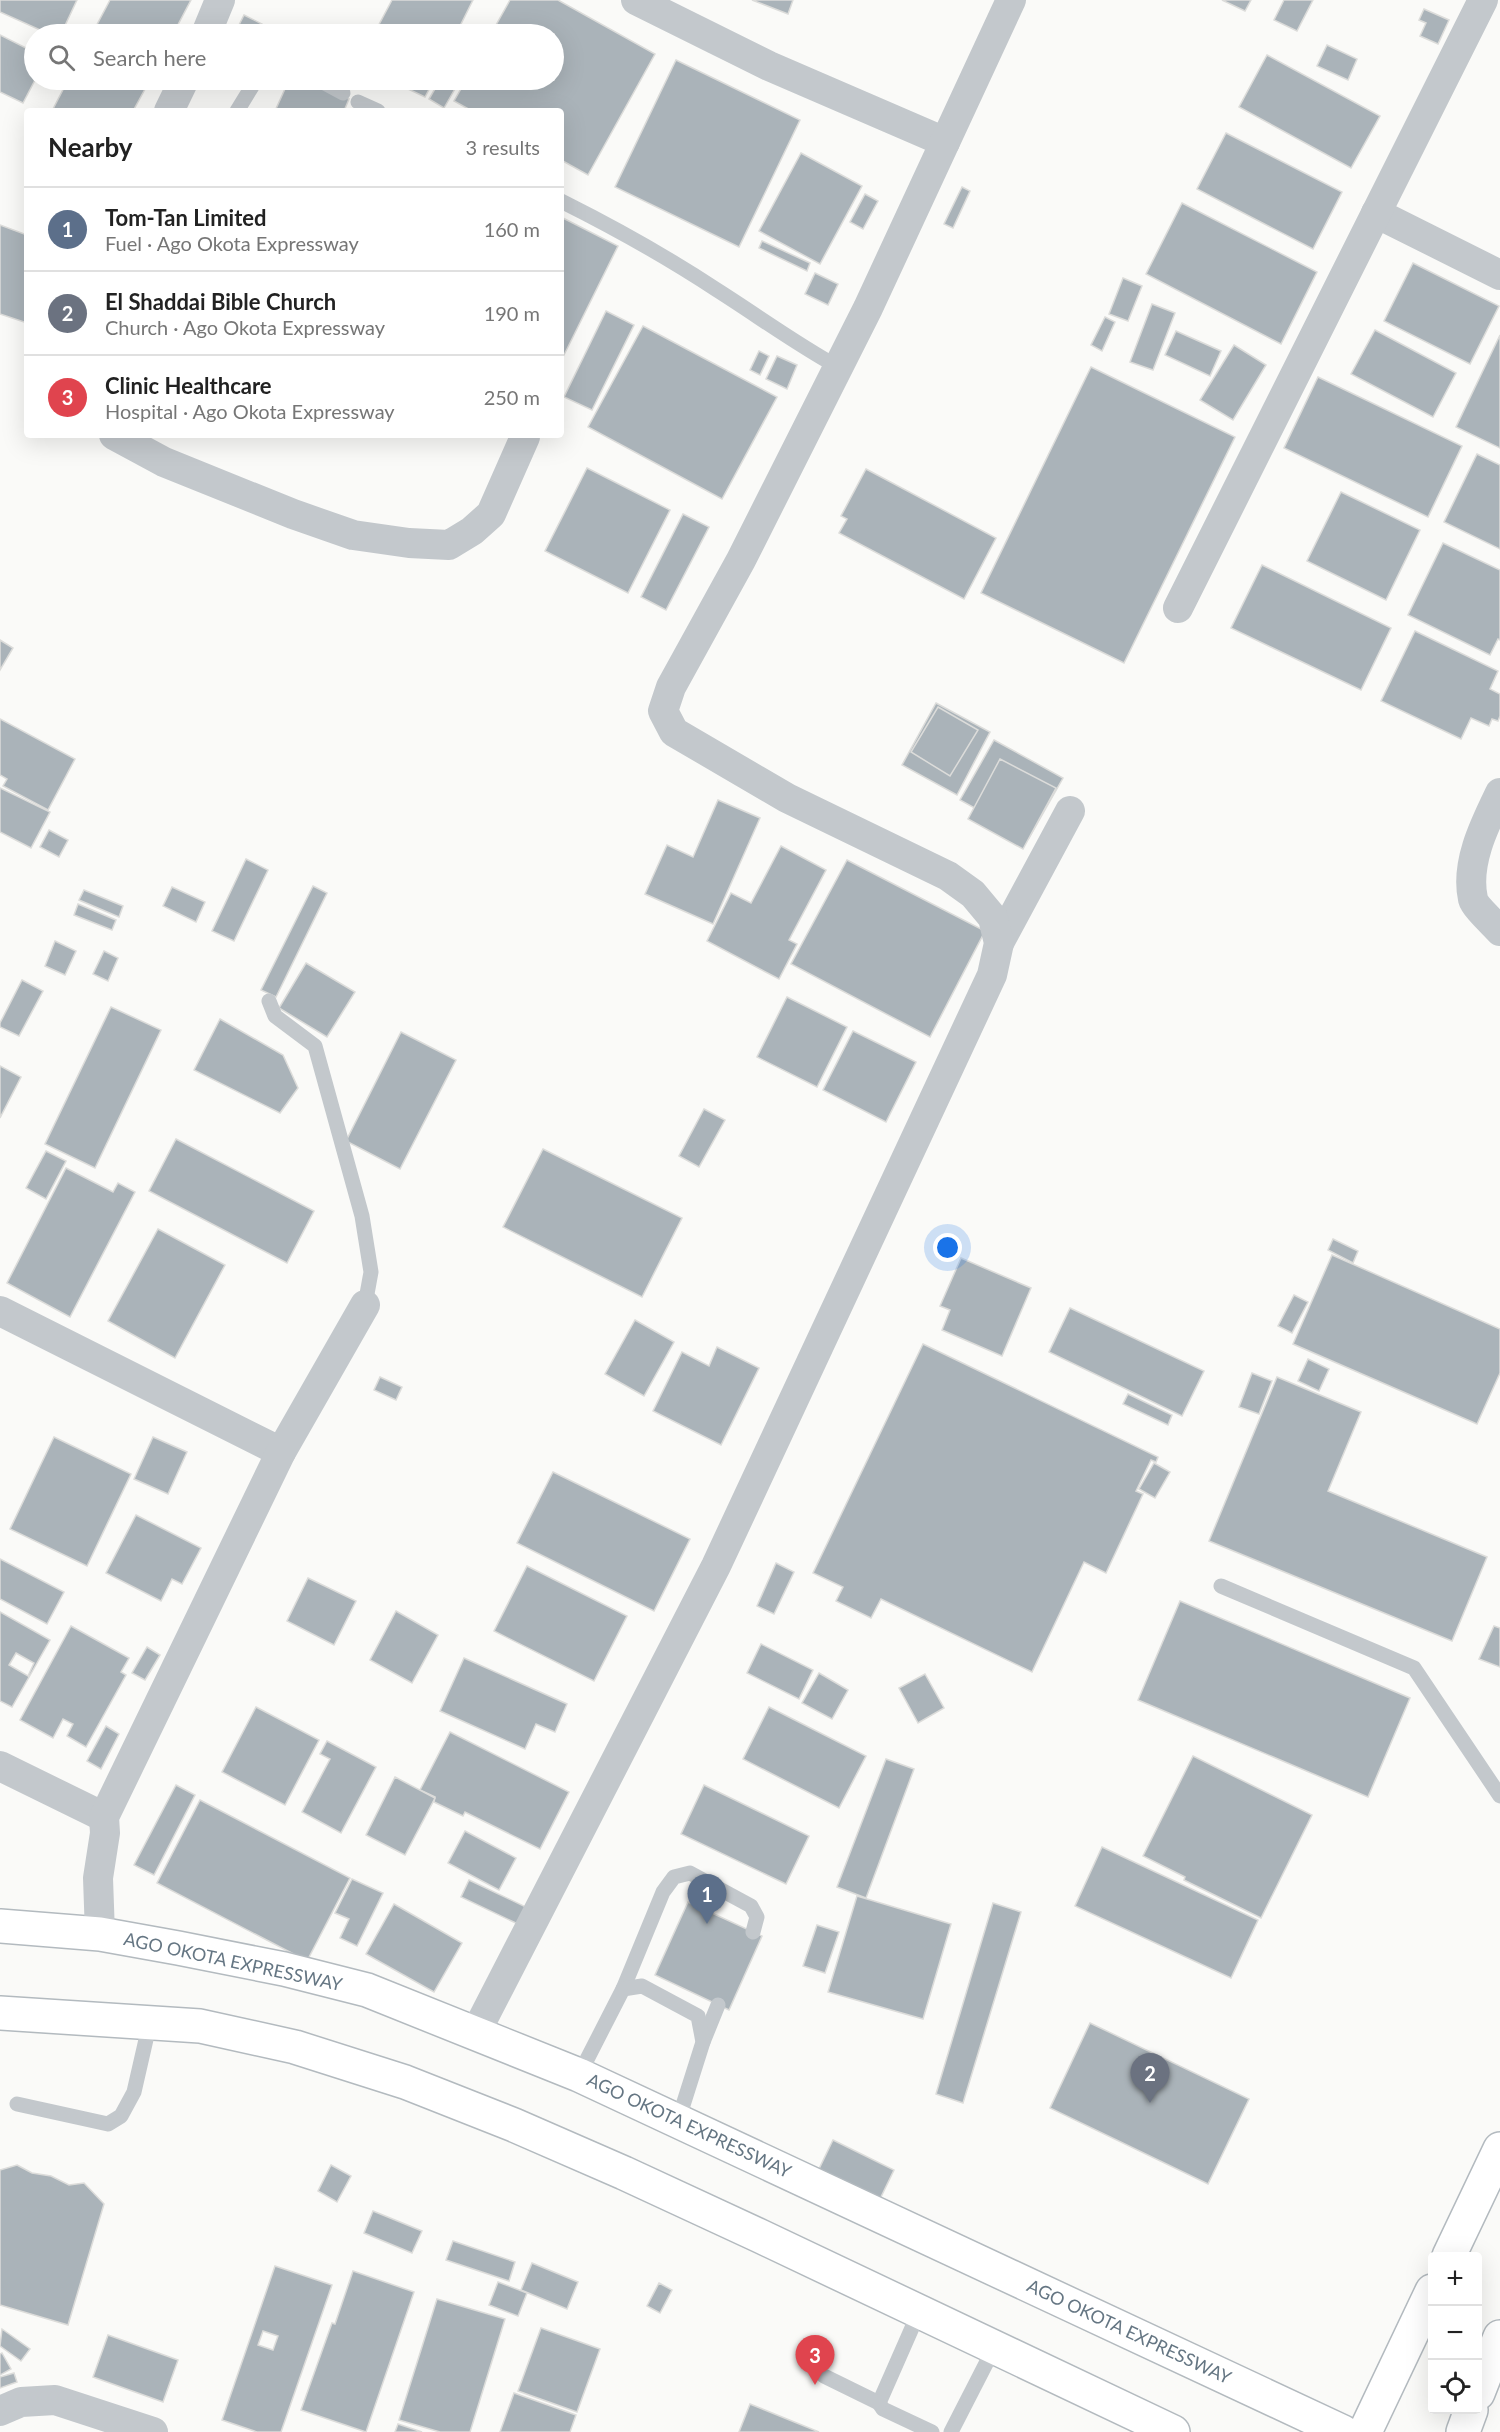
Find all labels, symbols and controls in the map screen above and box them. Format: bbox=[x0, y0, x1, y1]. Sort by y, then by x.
search box bbox=[24, 24, 564, 90]
icon: search bbox=[45, 41, 78, 74]
text: Search here bbox=[93, 44, 206, 71]
text: Nearby bbox=[48, 131, 133, 163]
text: 3 results bbox=[465, 135, 540, 159]
text: Tom-Tan Limited bbox=[105, 204, 267, 231]
text: 1 bbox=[62, 217, 73, 241]
text: 160 m bbox=[484, 217, 540, 241]
text: Fuel · Ago Okota Expressway bbox=[105, 231, 359, 255]
text: El Shaddai Bible Church bbox=[105, 288, 336, 315]
text: 2 bbox=[62, 301, 73, 325]
text: 190 m bbox=[484, 301, 540, 325]
text: Church · Ago Okota Expressway bbox=[105, 315, 385, 339]
text: Clinic Healthcare bbox=[105, 372, 272, 399]
text: 3 bbox=[62, 385, 73, 409]
text: 250 m bbox=[484, 385, 540, 409]
text: Hospital · Ago Okota Expressway bbox=[105, 399, 395, 423]
your location bbox=[933, 1233, 962, 1262]
pin: 1 bbox=[688, 1874, 726, 1924]
street label: AGO OKOTA EXPRESSWAY bbox=[122, 1927, 345, 1995]
pin: 2 bbox=[1130, 2054, 1170, 2103]
street label: AGO OKOTA EXPRESSWAY bbox=[584, 2068, 796, 2183]
map controls bbox=[1428, 2252, 1482, 2414]
button: + bbox=[1428, 2252, 1482, 2306]
street label: AGO OKOTA EXPRESSWAY bbox=[1024, 2274, 1236, 2389]
button: − bbox=[1428, 2306, 1482, 2360]
pin: 3 bbox=[796, 2336, 834, 2385]
button: locate bbox=[1428, 2360, 1482, 2414]

